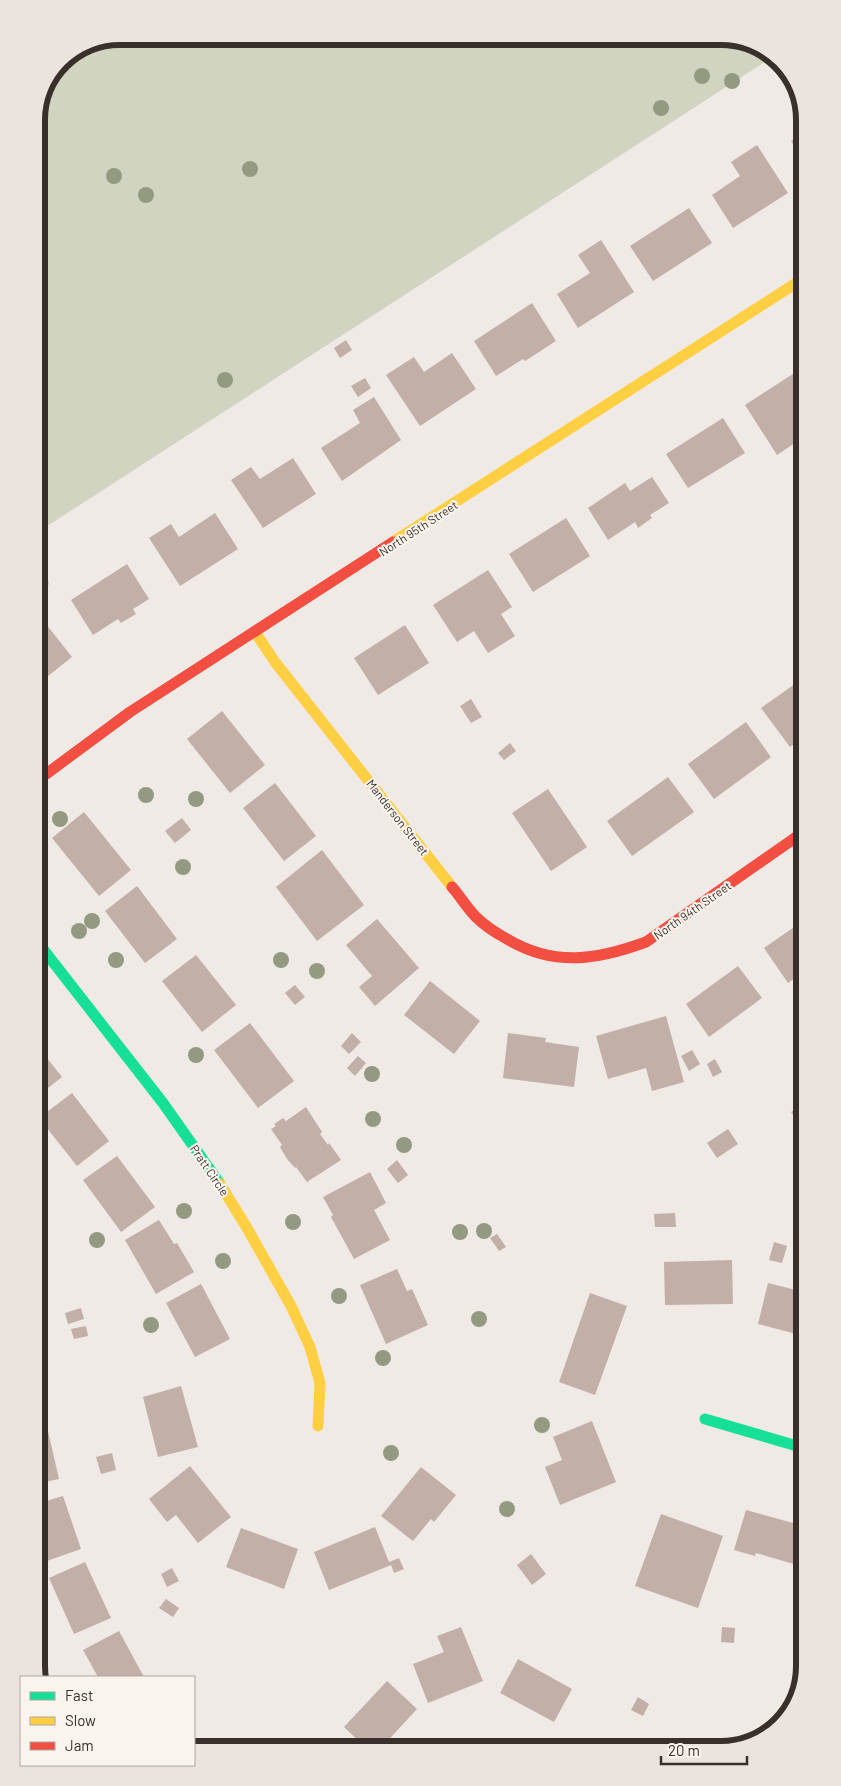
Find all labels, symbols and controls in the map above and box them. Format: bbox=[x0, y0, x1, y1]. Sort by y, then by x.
street label: North 95th Street bbox=[376, 497, 460, 559]
street label: Manderson Street bbox=[364, 776, 432, 858]
street label: North 94th Street bbox=[651, 878, 733, 942]
street label: Pratt Circle bbox=[188, 1142, 232, 1198]
legend bbox=[20, 1676, 195, 1766]
text: Fast bbox=[65, 1686, 93, 1704]
text: Slow bbox=[65, 1711, 96, 1729]
scale bar bbox=[661, 1734, 747, 1766]
text: Jam bbox=[65, 1736, 94, 1754]
text: 20 m bbox=[668, 1741, 700, 1759]

